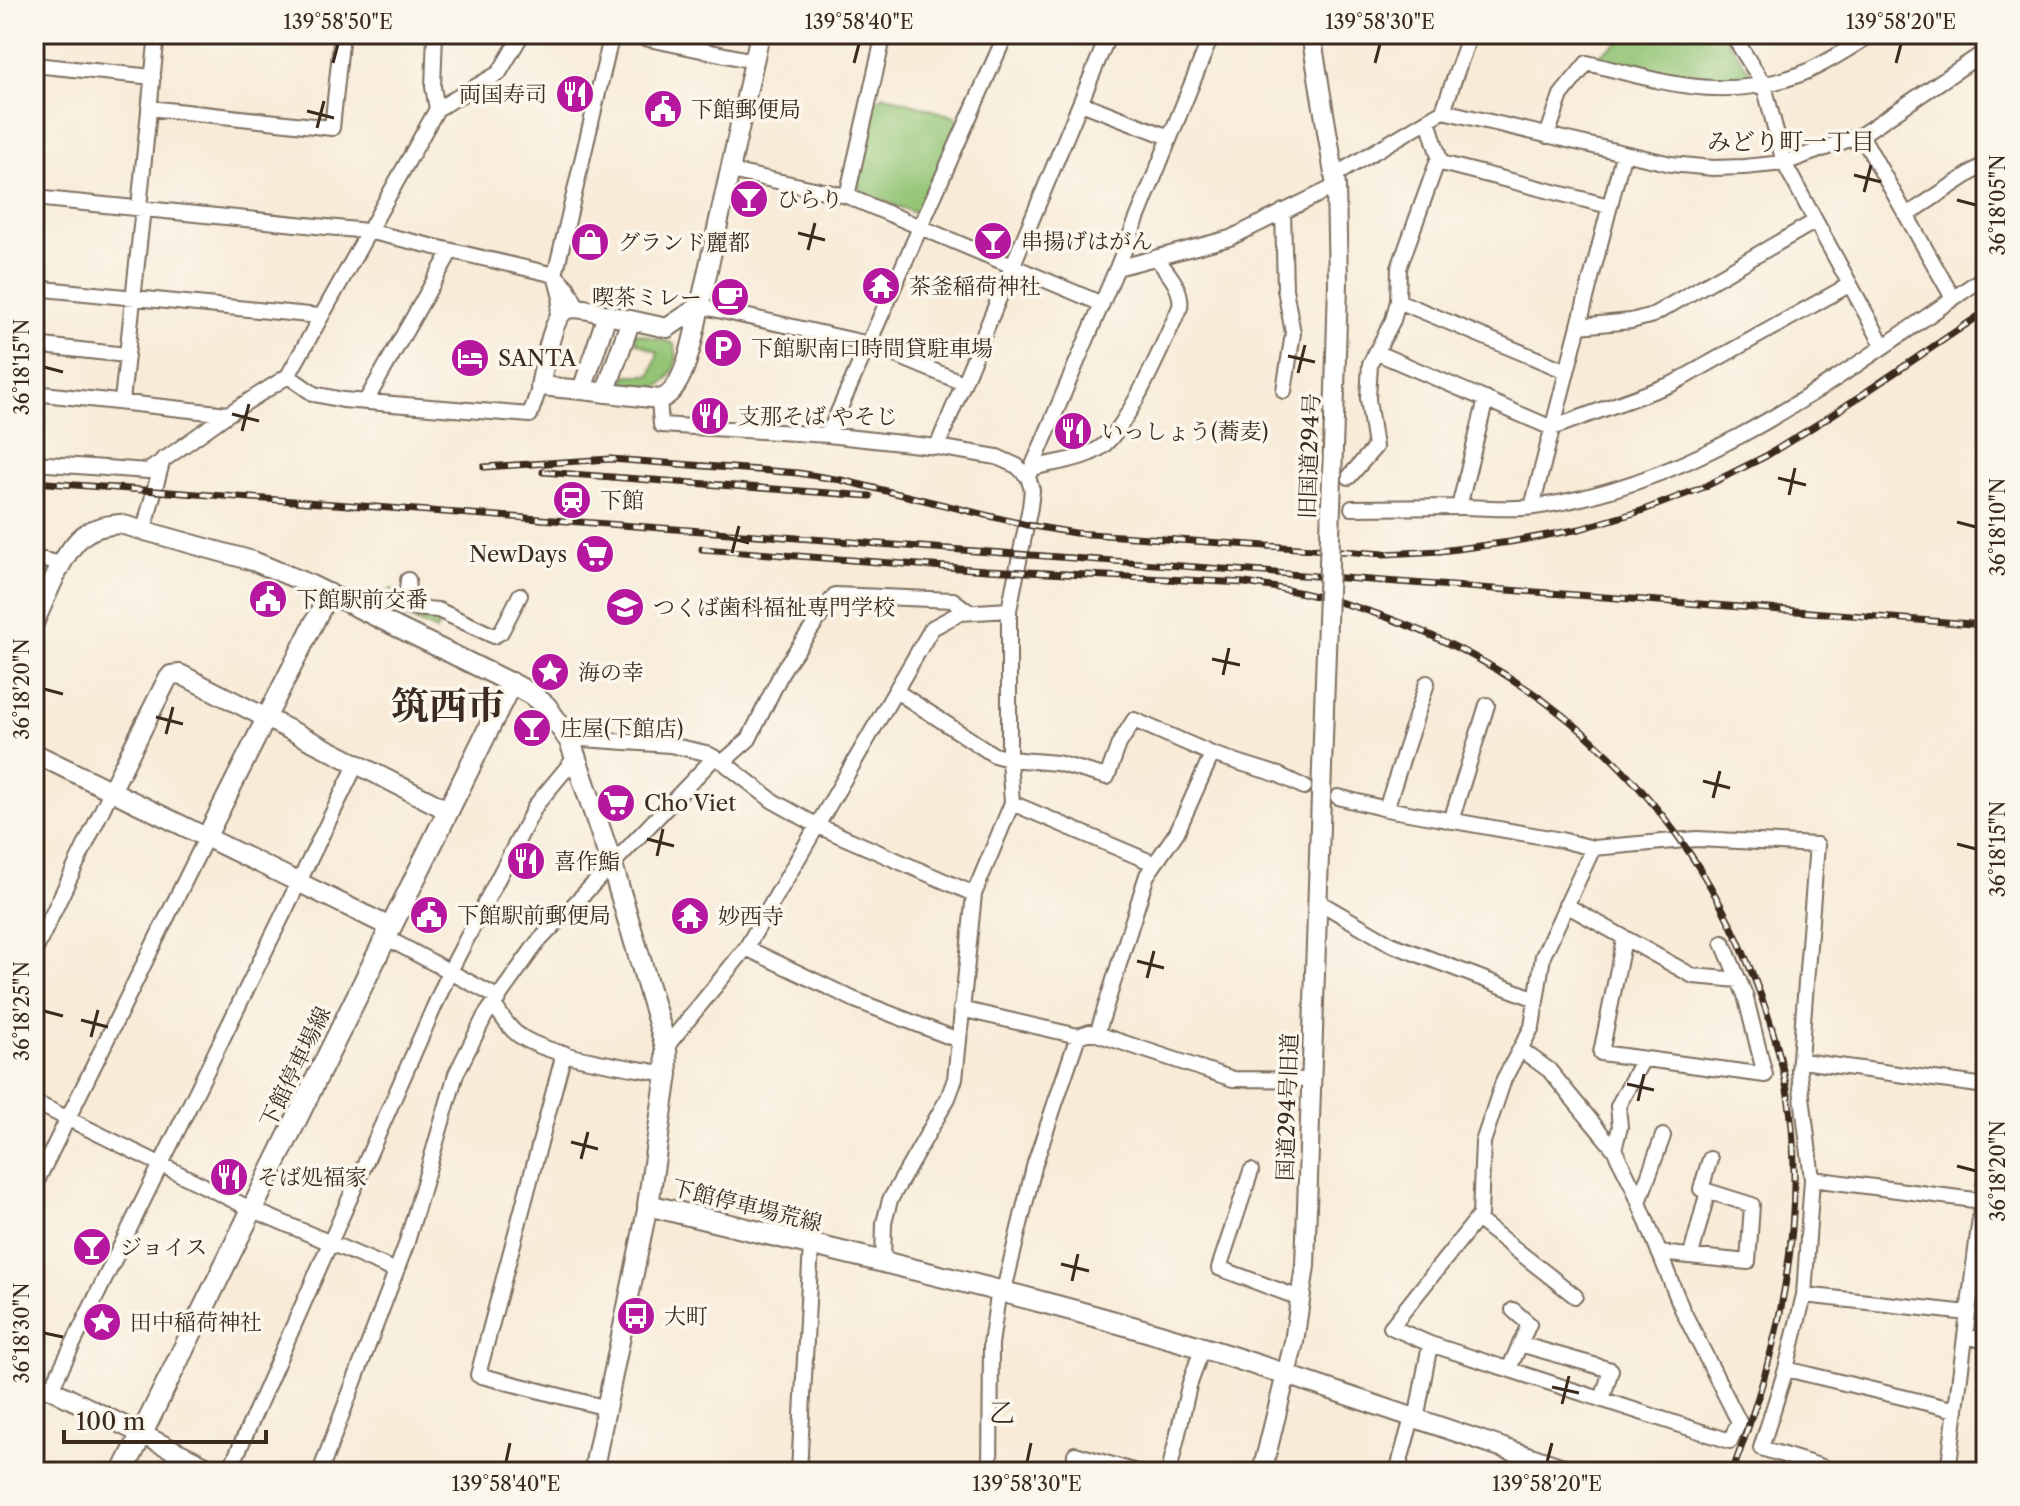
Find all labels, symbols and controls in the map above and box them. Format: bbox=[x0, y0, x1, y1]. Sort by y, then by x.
text: 139°58'50"E bbox=[283, 10, 393, 34]
text: 139°58'40"E bbox=[804, 10, 914, 34]
text: 139°58'30"E bbox=[1325, 10, 1435, 34]
text: 139°58'20"E bbox=[1846, 10, 1956, 34]
restaurant icon: 両国寿司 bbox=[554, 73, 596, 115]
place label: 両国寿司 bbox=[459, 81, 547, 108]
public building icon: 下館郵便局 bbox=[642, 88, 684, 130]
place label: 下館郵便局 bbox=[691, 96, 801, 123]
district label: みどり町一丁目 bbox=[1707, 127, 1875, 156]
text: 36°18'05"N bbox=[1986, 155, 2010, 256]
bar icon: ひらり bbox=[728, 178, 770, 220]
place label: ひらり bbox=[777, 186, 843, 213]
bar icon: 串揚げはがん bbox=[972, 220, 1014, 262]
shop icon: グランド麗都 bbox=[569, 221, 611, 263]
place label: 串揚げはがん bbox=[1021, 228, 1153, 255]
place label: グランド麗都 bbox=[618, 229, 750, 256]
temple icon: 茶釜稲荷神社 bbox=[860, 265, 902, 307]
place label: 茶釜稲荷神社 bbox=[909, 273, 1041, 300]
cafe icon: 喫茶ミレー bbox=[709, 276, 751, 318]
place label: 喫茶ミレー bbox=[592, 284, 702, 311]
text: 36°18'15"N bbox=[10, 319, 34, 415]
parking icon: 下館駅南口時間貸駐車場 bbox=[702, 327, 744, 369]
place label: 下館駅南口時間貸駐車場 bbox=[751, 335, 993, 362]
hotel icon: SANTA bbox=[449, 337, 491, 379]
place label: SANTA bbox=[498, 345, 577, 372]
street label: 旧国道294号 bbox=[1294, 392, 1325, 520]
restaurant icon: 支那そば やそじ bbox=[689, 395, 731, 437]
place label: 支那そば やそじ bbox=[738, 403, 898, 430]
restaurant icon: いっしょう(蕎麦) bbox=[1052, 410, 1094, 452]
place label: いっしょう(蕎麦) bbox=[1101, 418, 1268, 445]
text: 36°18'10"N bbox=[1986, 478, 2010, 576]
station icon: 下館 bbox=[551, 479, 593, 521]
place label: 下館 bbox=[600, 487, 644, 514]
supermarket icon: NewDays bbox=[574, 533, 616, 575]
place label: NewDays bbox=[469, 541, 567, 568]
public building icon: 下館駅前交番 bbox=[247, 578, 289, 620]
place label: 下館駅前交番 bbox=[296, 586, 428, 613]
school or university icon: つくば歯科福祉専門学校 bbox=[604, 586, 646, 628]
place label: つくば歯科福祉専門学校 bbox=[653, 594, 895, 621]
text: 36°18'20"N bbox=[10, 638, 34, 740]
place icon: 海の幸 bbox=[529, 651, 571, 693]
place label: 海の幸 bbox=[578, 659, 644, 686]
district label: 筑西市 bbox=[391, 682, 505, 729]
bar icon: 庄屋(下館店) bbox=[511, 707, 553, 749]
place label: 庄屋(下館店) bbox=[560, 715, 683, 742]
supermarket icon: Cho Viet bbox=[595, 782, 637, 824]
place label: Cho Viet bbox=[644, 790, 736, 817]
text: 36°18'15"N bbox=[1986, 801, 2010, 897]
restaurant icon: 喜作鮨 bbox=[505, 840, 547, 882]
place label: 喜作鮨 bbox=[554, 848, 620, 875]
public building icon: 下館駅前郵便局 bbox=[408, 894, 450, 936]
temple icon: 妙西寺 bbox=[669, 895, 711, 937]
place label: 下館駅前郵便局 bbox=[457, 902, 611, 929]
place label: 妙西寺 bbox=[718, 903, 784, 930]
text: 36°18'25"N bbox=[10, 961, 34, 1061]
street label: 下館停車場線 bbox=[254, 1002, 337, 1132]
street label: 国道294号旧道 bbox=[1271, 1032, 1304, 1182]
text: 36°18'20"N bbox=[1986, 1120, 2010, 1222]
restaurant icon: そば処福家 bbox=[208, 1156, 250, 1198]
place label: そば処福家 bbox=[257, 1164, 367, 1191]
street label: 下館停車場荒線 bbox=[669, 1174, 825, 1237]
bar icon: ジョイス bbox=[71, 1226, 113, 1268]
place label: ジョイス bbox=[120, 1234, 207, 1261]
text: 36°18'30"N bbox=[10, 1282, 34, 1384]
bus stop icon: 大町 bbox=[615, 1295, 657, 1337]
place icon: 田中稲荷神社 bbox=[81, 1301, 123, 1343]
place label: 大町 bbox=[664, 1303, 708, 1330]
place label: 田中稲荷神社 bbox=[130, 1309, 262, 1336]
scale bar bbox=[64, 1394, 266, 1444]
district label: 乙 bbox=[989, 1397, 1015, 1429]
text: 100 m bbox=[76, 1407, 145, 1436]
text: 139°58'40"E bbox=[451, 1472, 561, 1496]
text: 139°58'30"E bbox=[972, 1472, 1082, 1496]
text: 139°58'20"E bbox=[1492, 1472, 1602, 1496]

